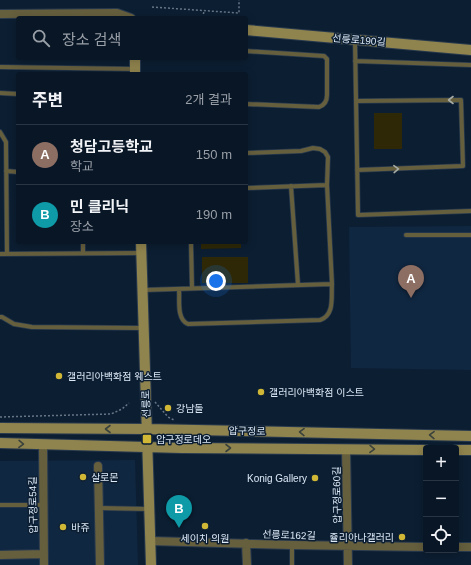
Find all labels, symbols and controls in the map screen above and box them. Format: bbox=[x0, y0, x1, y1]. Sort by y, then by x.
search box bbox=[16, 16, 248, 60]
icon: search bbox=[30, 27, 52, 49]
text: 장소 검색 bbox=[62, 31, 121, 48]
street label: 선릉로190길 bbox=[332, 32, 386, 48]
text: 주변 bbox=[32, 91, 63, 110]
text: 2개 결과 bbox=[185, 92, 232, 107]
one-way arrow bbox=[448, 96, 454, 104]
text: 청담고등학교 bbox=[70, 138, 153, 155]
text: A bbox=[40, 147, 50, 162]
text: 150 m bbox=[196, 147, 232, 162]
text: 학교 bbox=[70, 159, 94, 174]
one-way arrow bbox=[393, 164, 399, 173]
text: 민 클리닉 bbox=[70, 198, 129, 215]
text: B bbox=[40, 207, 50, 222]
text: 190 m bbox=[196, 207, 232, 222]
text: 장소 bbox=[70, 219, 94, 234]
pin: A bbox=[398, 265, 424, 298]
your location bbox=[206, 271, 226, 291]
marker: 갤러리아백화점 웨스트 bbox=[54, 371, 64, 381]
place label: 갤러리아백화점 웨스트 bbox=[67, 371, 162, 382]
marker: 갤러리아백화점 이스트 bbox=[256, 387, 266, 397]
place label: 갤러리아백화점 이스트 bbox=[269, 387, 364, 398]
street label: 선릉로 bbox=[140, 390, 152, 418]
marker: 강남돌 bbox=[163, 403, 173, 413]
place label: 강남돌 bbox=[176, 403, 204, 414]
one-way arrow bbox=[105, 425, 111, 433]
street label: 압구정로 bbox=[229, 425, 265, 437]
one-way arrow bbox=[299, 428, 305, 437]
one-way arrow bbox=[429, 431, 435, 439]
marker: 압구정로데오 bbox=[141, 433, 153, 445]
place label: 압구정로데오 bbox=[156, 434, 211, 445]
one-way arrow bbox=[18, 440, 24, 448]
one-way arrow bbox=[225, 444, 231, 452]
one-way arrow bbox=[369, 445, 375, 454]
map controls bbox=[423, 445, 459, 553]
button: + bbox=[423, 445, 459, 481]
street label: 압구정로60길 bbox=[331, 466, 343, 524]
marker: 살로몬 bbox=[78, 472, 88, 482]
place label: 살로몬 bbox=[91, 472, 119, 483]
place label: Konig Gallery bbox=[247, 473, 307, 484]
marker: Konig Gallery bbox=[310, 473, 320, 483]
street label: 압구정로54길 bbox=[27, 476, 39, 534]
button: − bbox=[423, 481, 459, 517]
pin: B bbox=[166, 495, 192, 528]
button: locate bbox=[423, 517, 459, 553]
marker: 세이치 의원 bbox=[200, 521, 210, 531]
marker: 바쥬 bbox=[58, 522, 68, 532]
place label: 바쥬 bbox=[71, 522, 89, 533]
street label: 선릉로162길 bbox=[262, 529, 316, 541]
place label: 쥴리아나갤러리 bbox=[330, 532, 394, 543]
marker: 쥴리아나갤러리 bbox=[397, 532, 407, 542]
place label: 세이치 의원 bbox=[181, 533, 229, 544]

